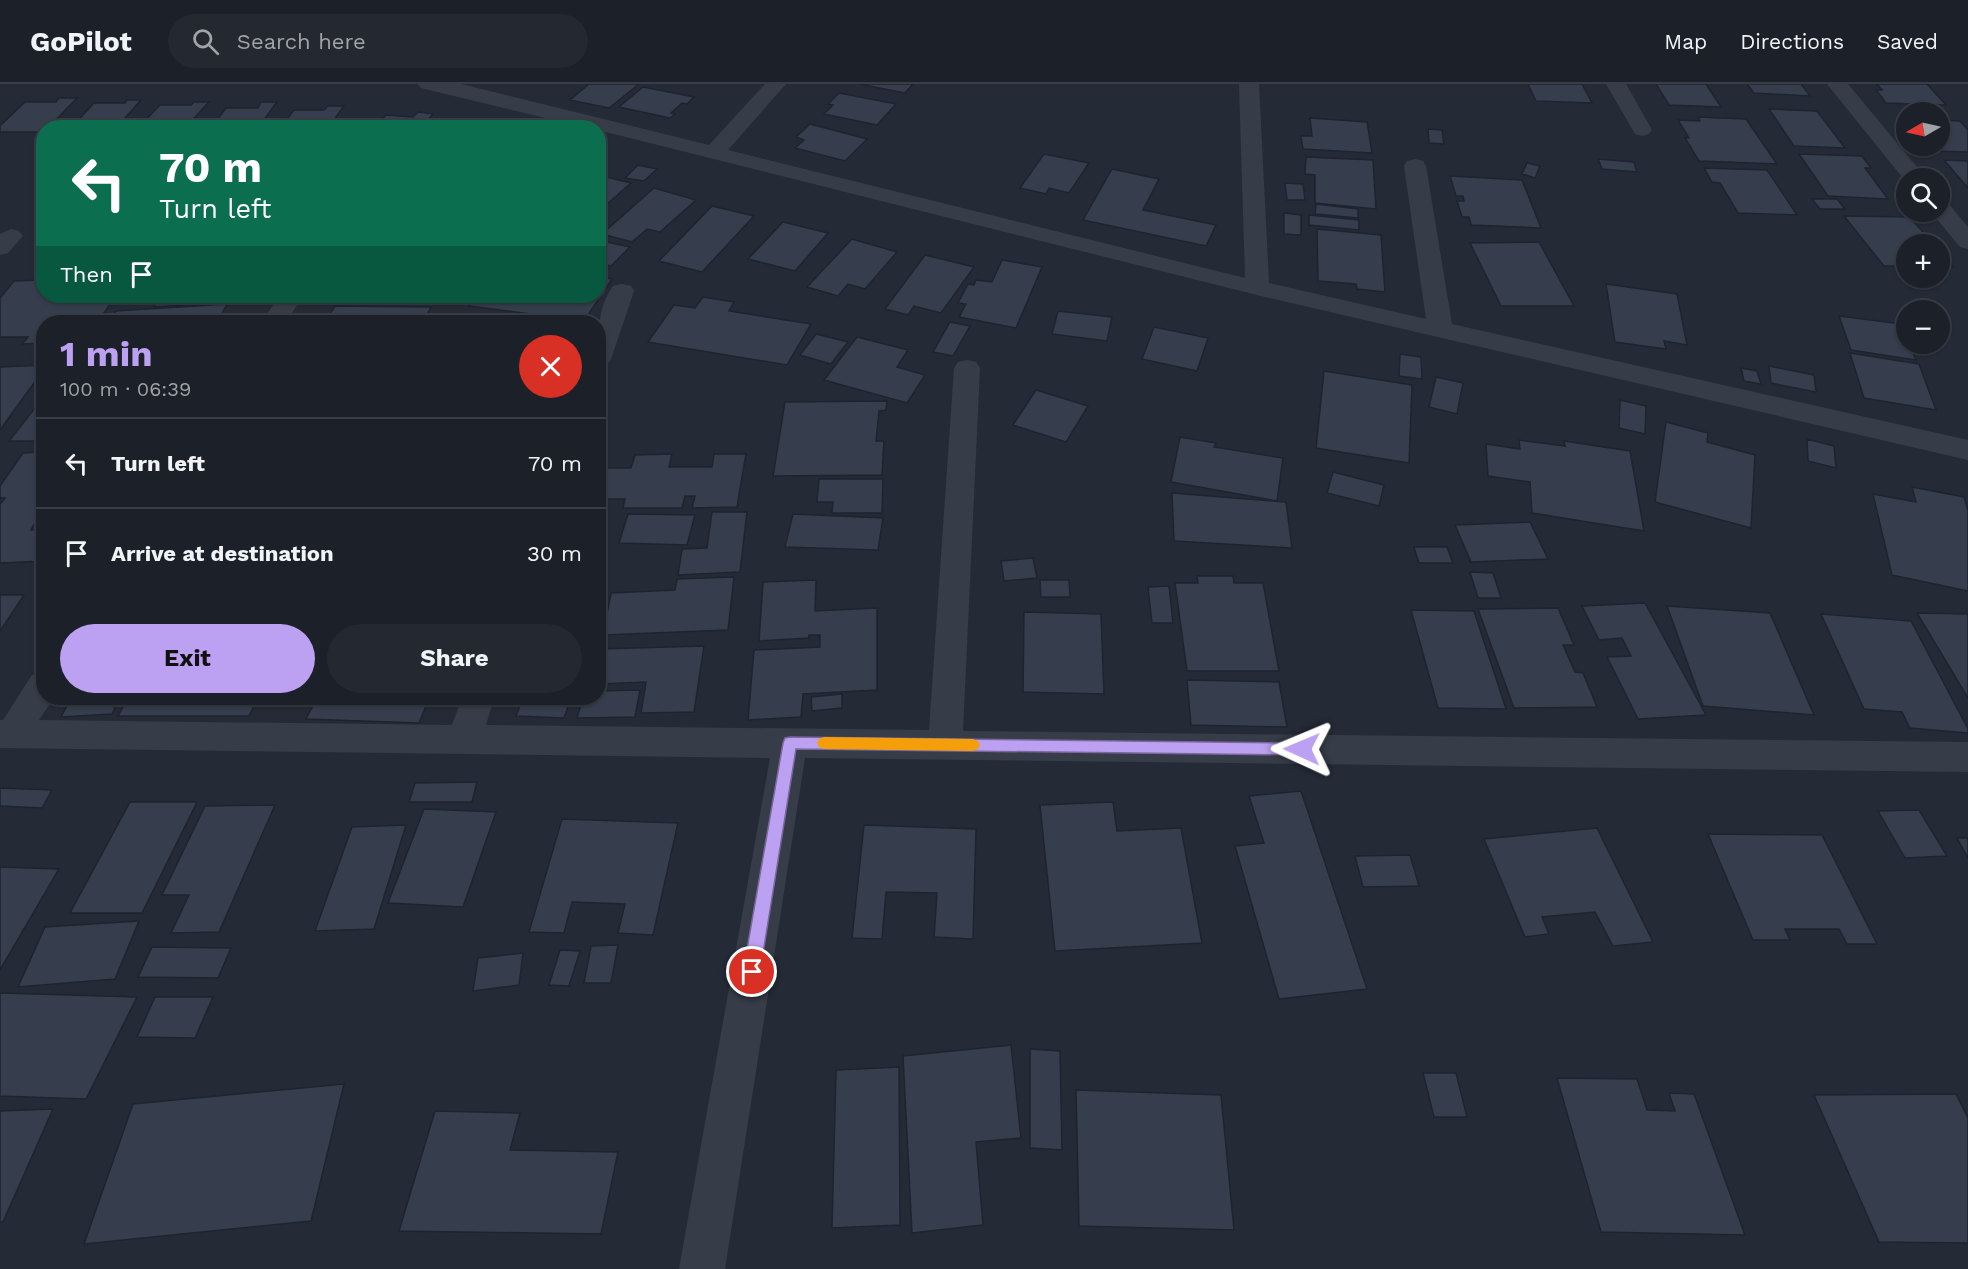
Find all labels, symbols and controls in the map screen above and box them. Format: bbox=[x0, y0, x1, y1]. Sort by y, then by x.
search box bbox=[168, 14, 588, 68]
text: GoPilot bbox=[30, 25, 132, 58]
icon: search bbox=[189, 25, 222, 58]
text: Search here bbox=[237, 29, 366, 54]
text: Map bbox=[1664, 29, 1707, 54]
text: Directions bbox=[1740, 29, 1844, 54]
text: Saved bbox=[1877, 29, 1938, 54]
north arrow bbox=[1896, 102, 1950, 156]
map controls bbox=[1896, 102, 1950, 354]
text: 70 m bbox=[159, 143, 262, 192]
icon: left bbox=[60, 144, 138, 222]
button: search bbox=[1896, 168, 1950, 222]
text: Turn left bbox=[159, 193, 271, 225]
button: + bbox=[1896, 234, 1950, 288]
icon: arrive bbox=[125, 258, 158, 291]
text: Then bbox=[60, 262, 113, 287]
button: − bbox=[1896, 300, 1950, 354]
text: 1 min bbox=[60, 333, 152, 375]
button: close bbox=[519, 335, 582, 398]
text: 100 m · 06:39 bbox=[60, 377, 191, 401]
icon: left bbox=[60, 447, 93, 480]
text: Turn left bbox=[111, 451, 205, 476]
text: 70 m bbox=[528, 451, 582, 476]
icon: arrive bbox=[60, 537, 93, 570]
text: Arrive at destination bbox=[111, 541, 334, 566]
text: 30 m bbox=[527, 541, 582, 566]
button: Exit bbox=[60, 624, 315, 693]
button: Share bbox=[327, 624, 582, 693]
position arrow bbox=[1270, 717, 1334, 781]
pin bbox=[726, 946, 777, 997]
icon: arrive bbox=[735, 955, 768, 988]

